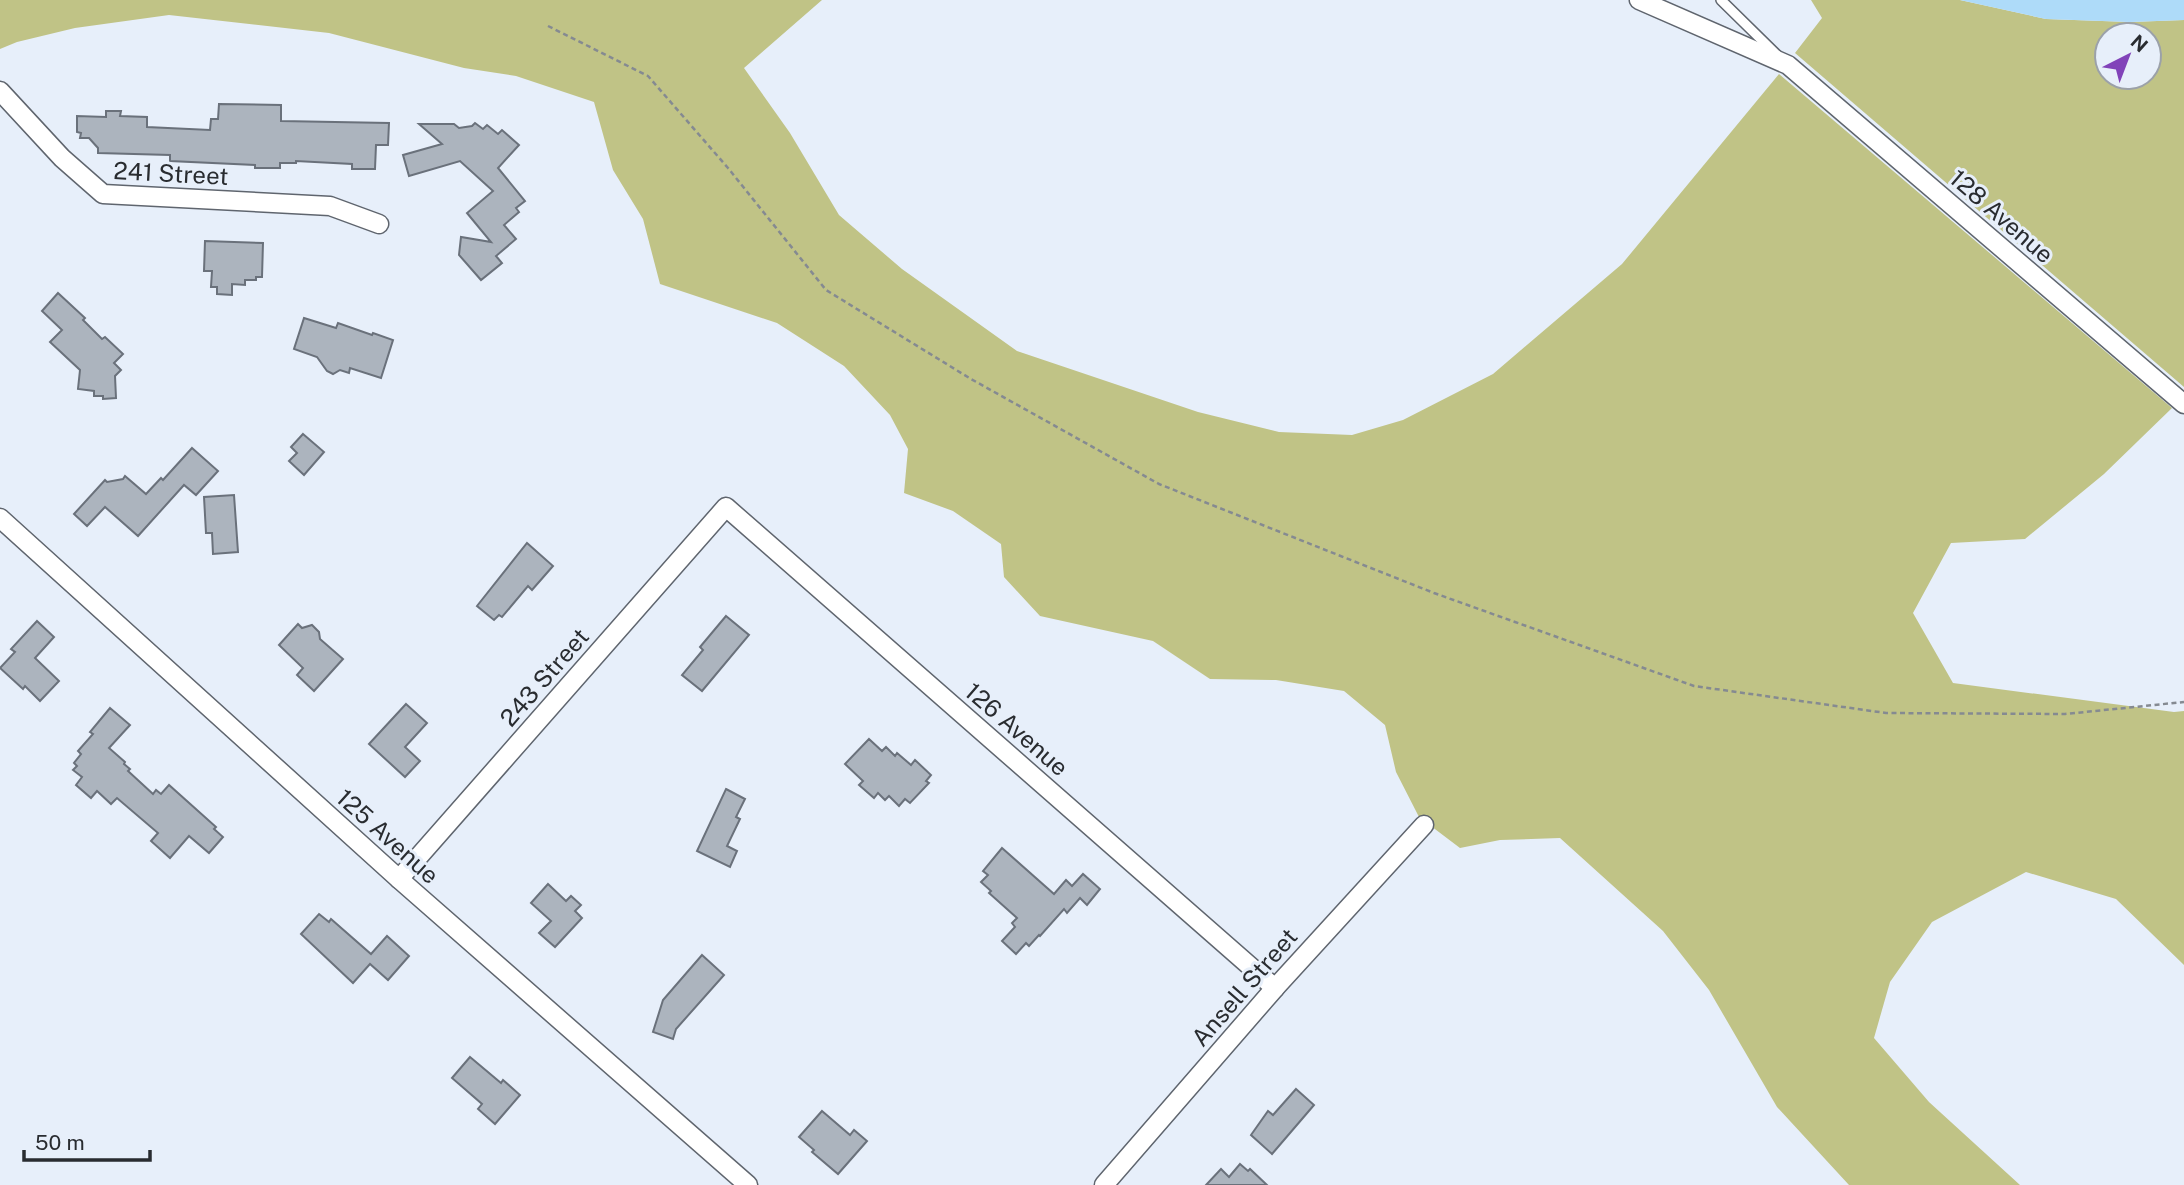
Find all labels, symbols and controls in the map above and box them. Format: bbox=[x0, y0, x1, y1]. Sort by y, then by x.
north arrow bbox=[2093, 21, 2163, 91]
text: N bbox=[2126, 30, 2152, 57]
street label: 241 Street bbox=[113, 156, 229, 190]
street label: 128 Avenue bbox=[1945, 163, 2059, 269]
street label: 243 Street bbox=[494, 622, 594, 732]
street label: 126 Avenue bbox=[960, 677, 1074, 781]
street label: 125 Avenue bbox=[331, 783, 445, 889]
street label: Ansell Street bbox=[1185, 922, 1303, 1052]
scale bar bbox=[24, 1118, 150, 1162]
text: 50 m bbox=[35, 1130, 85, 1155]

